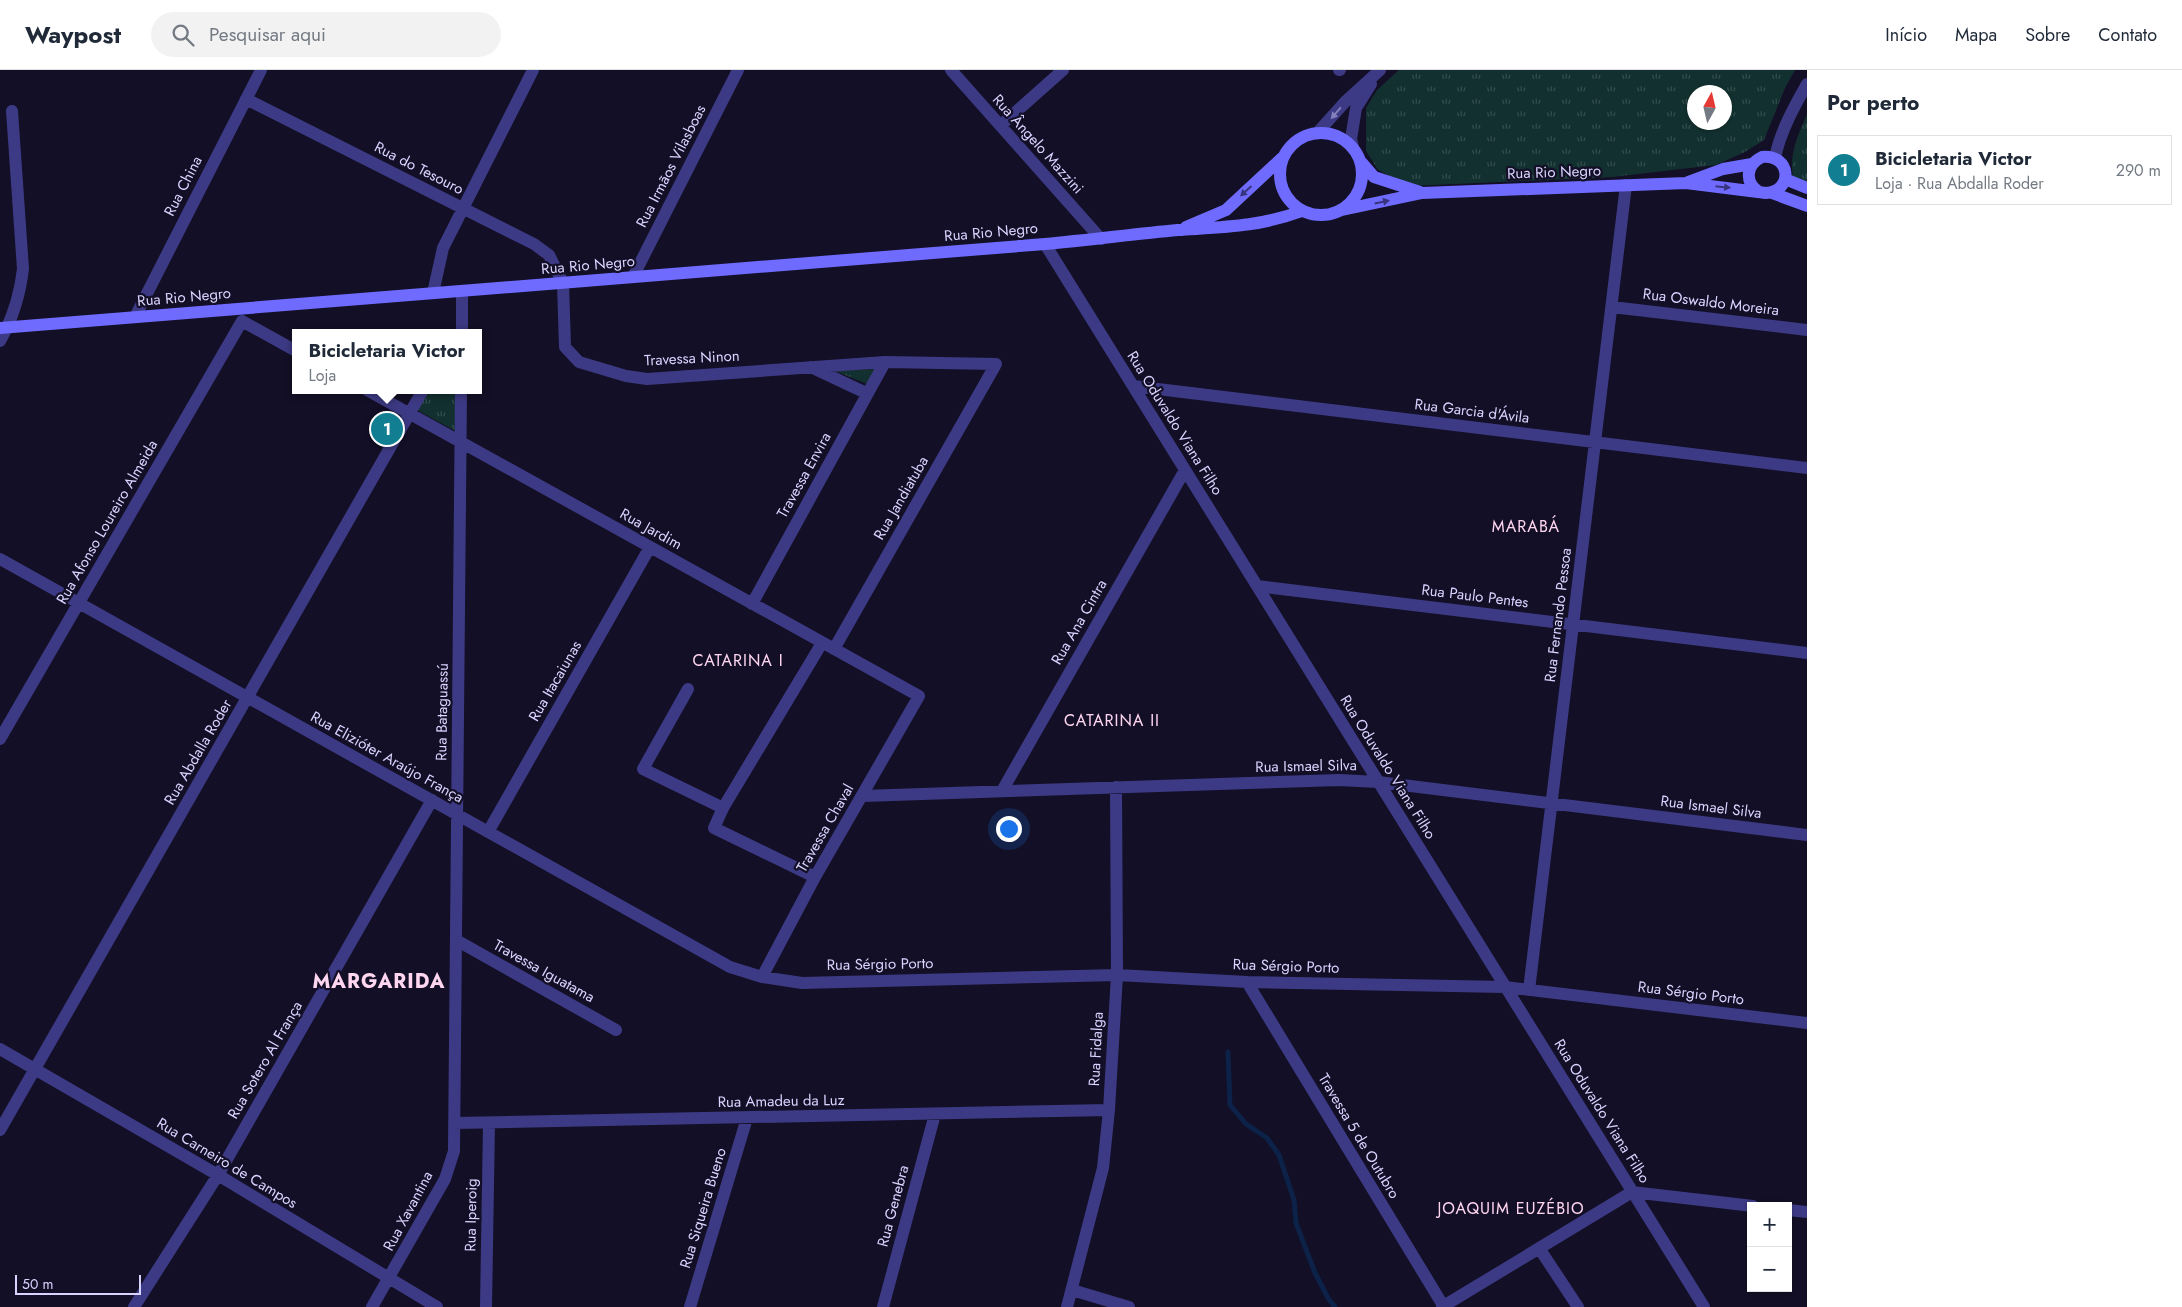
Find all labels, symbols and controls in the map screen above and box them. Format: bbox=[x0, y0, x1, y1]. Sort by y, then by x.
search box bbox=[151, 12, 501, 57]
text: Waypost bbox=[25, 17, 121, 52]
icon: search bbox=[169, 21, 197, 49]
text: Pesquisar aqui bbox=[209, 21, 326, 48]
text: Início bbox=[1885, 22, 1927, 48]
text: Mapa bbox=[1955, 22, 1997, 48]
text: Sobre bbox=[2025, 22, 2070, 48]
text: Contato bbox=[2098, 22, 2157, 48]
north arrow bbox=[1687, 85, 1732, 130]
text: Por perto bbox=[1827, 88, 1919, 118]
street label: Rua Ângelo Mazzini bbox=[987, 89, 1089, 199]
street label: Rua Irmãos Vilasboas bbox=[631, 101, 711, 231]
one-way arrow bbox=[1330, 106, 1342, 118]
street label: Rua do Tesouro bbox=[370, 136, 468, 200]
text: Bicicletaria Victor bbox=[1875, 145, 2032, 172]
street label: Rua China bbox=[158, 152, 208, 220]
street label: Rua Rio Negro bbox=[1507, 159, 1601, 185]
text: 1 bbox=[1840, 159, 1848, 182]
text: 290 m bbox=[2116, 159, 2161, 182]
text: Loja · Rua Abdalla Roder bbox=[1875, 172, 2044, 195]
one-way arrow bbox=[1715, 183, 1731, 191]
one-way arrow bbox=[1241, 185, 1253, 197]
one-way arrow bbox=[1375, 197, 1391, 205]
street label: Rua Rio Negro bbox=[943, 217, 1039, 247]
street label: Rua Rio Negro bbox=[540, 250, 636, 280]
street label: Rua Rio Negro bbox=[136, 282, 232, 312]
street label: Rua Oswaldo Moreira bbox=[1642, 283, 1780, 321]
popup bbox=[292, 329, 482, 394]
text: Bicicletaria Victor bbox=[309, 337, 465, 364]
street label: Travessa Ninon bbox=[644, 345, 740, 371]
street label: Rua Oduvaldo Viana Filho bbox=[1122, 347, 1228, 499]
text: Loja bbox=[309, 364, 336, 387]
street label: Rua Garcia d'Ávila bbox=[1413, 393, 1531, 429]
pin: 1 bbox=[371, 410, 403, 448]
street label: Travessa Envira bbox=[771, 428, 837, 522]
street label: Rua Afonso Loureiro Almeida bbox=[51, 436, 163, 608]
street label: Rua Jandiatuba bbox=[868, 452, 934, 544]
street label: Rua Jardim bbox=[616, 503, 686, 555]
district label: MARABÁ bbox=[1492, 515, 1560, 538]
street label: Rua Fernando Pessoa bbox=[1539, 547, 1577, 683]
street label: Rua Ana Cintra bbox=[1046, 575, 1112, 669]
street label: Rua Paulo Pentes bbox=[1420, 579, 1530, 613]
street label: Rua Itacaiunas bbox=[523, 637, 587, 725]
district label: CATARINA I bbox=[692, 649, 784, 672]
street label: Rua Bataguassú bbox=[430, 663, 454, 761]
street label: Rua Oduvaldo Viana Filho bbox=[1335, 691, 1441, 843]
street label: Rua Abdalla Roder bbox=[159, 694, 238, 809]
street label: Rua Elizióter Araújo França bbox=[306, 706, 468, 808]
district label: CATARINA II bbox=[1064, 709, 1160, 732]
street label: Rua Ismael Silva bbox=[1255, 754, 1357, 778]
street label: Travessa Chaval bbox=[791, 780, 859, 876]
street label: Rua Ismael Silva bbox=[1659, 790, 1763, 824]
your location bbox=[996, 816, 1022, 842]
street label: Travessa Iguatama bbox=[489, 934, 599, 1008]
street label: Rua Sérgio Porto bbox=[826, 952, 934, 976]
street label: Rua Sérgio Porto bbox=[1232, 953, 1340, 979]
district label: MARGARIDA bbox=[313, 967, 445, 996]
street label: Rua Sérgio Porto bbox=[1637, 976, 1745, 1010]
street label: Rua Sotero Al França bbox=[222, 997, 308, 1123]
street label: Rua Fidalga bbox=[1083, 1011, 1109, 1087]
street label: Rua Oduvaldo Viana Filho bbox=[1549, 1035, 1655, 1187]
street label: Travessa 5 de Outubro bbox=[1313, 1069, 1405, 1203]
street label: Rua Amadeu da Luz bbox=[717, 1089, 845, 1113]
street label: Rua Carneiro de Campos bbox=[153, 1112, 301, 1214]
street label: Rua Siqueira Bueno bbox=[674, 1145, 732, 1271]
street label: Rua Genebra bbox=[872, 1163, 914, 1249]
street label: Rua Xavantina bbox=[378, 1167, 438, 1255]
street label: Rua Iperoig bbox=[459, 1178, 483, 1252]
district label: JOAQUIM EUZÉBIO bbox=[1435, 1197, 1585, 1220]
map controls bbox=[1747, 1202, 1792, 1292]
button: + bbox=[1747, 1202, 1792, 1247]
button: − bbox=[1747, 1247, 1792, 1292]
scale bar bbox=[15, 1272, 141, 1295]
text: 50 m bbox=[22, 1274, 53, 1294]

